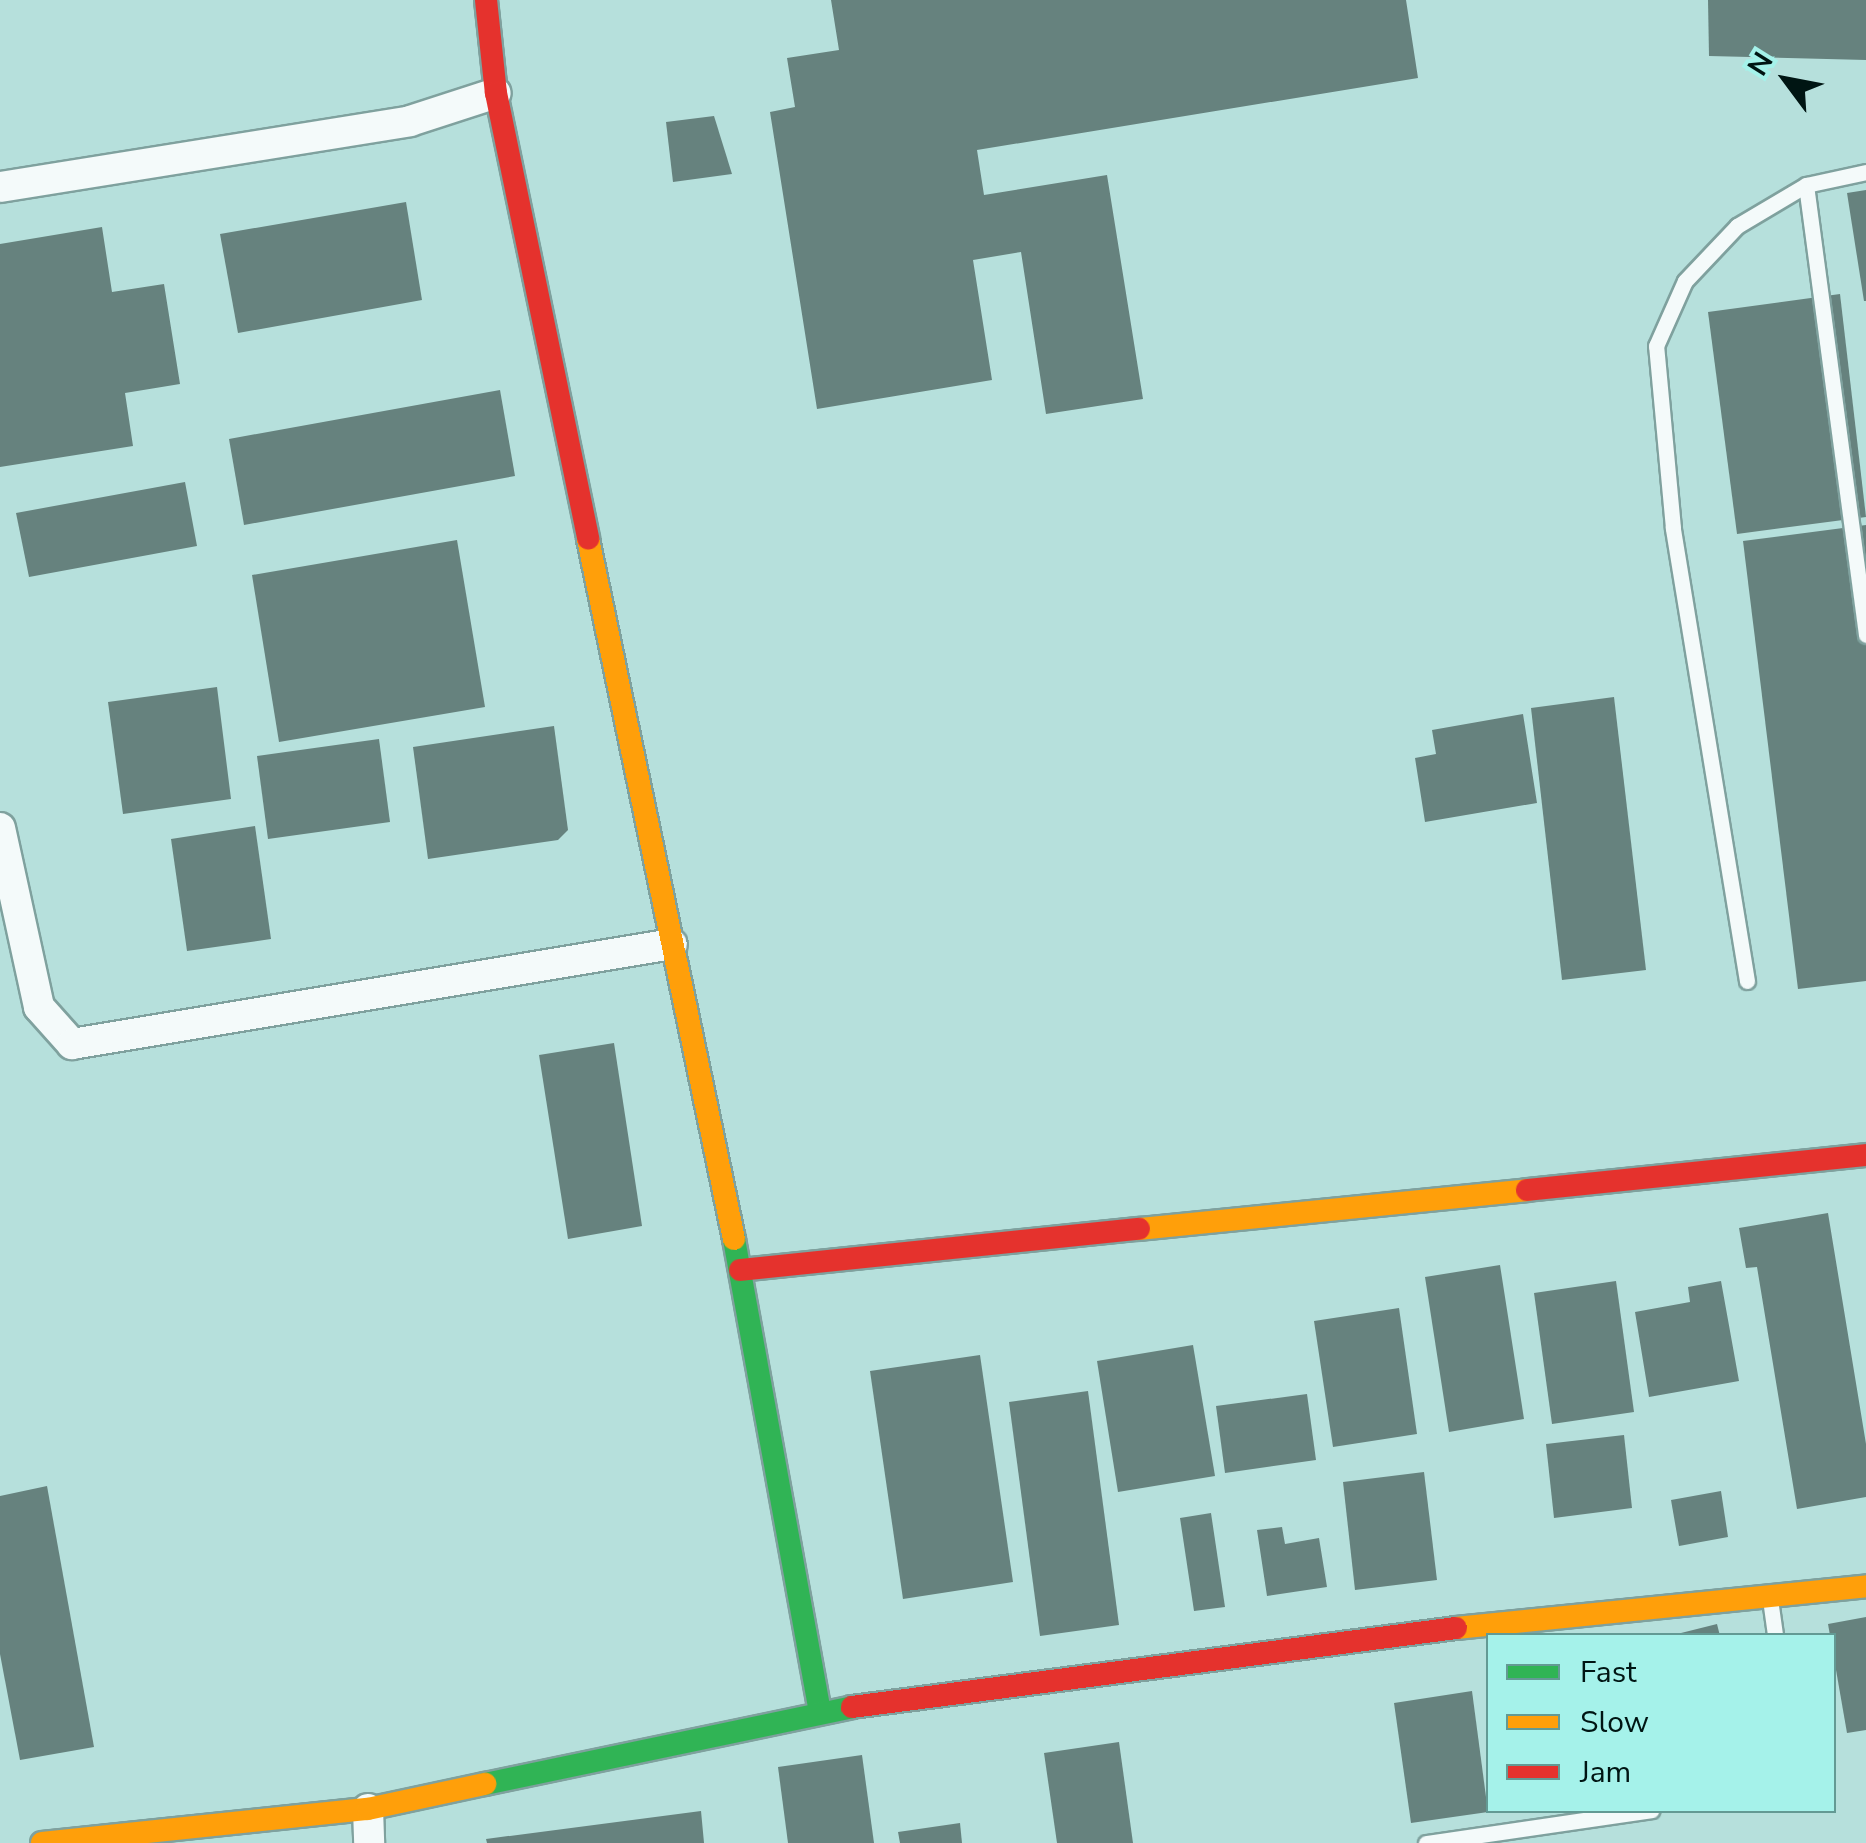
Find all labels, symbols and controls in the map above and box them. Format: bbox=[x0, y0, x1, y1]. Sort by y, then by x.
north arrow bbox=[1736, 30, 1836, 130]
text: N bbox=[1739, 45, 1782, 83]
legend bbox=[1486, 1633, 1836, 1813]
text: Fast bbox=[1580, 1652, 1637, 1693]
text: Slow bbox=[1580, 1702, 1649, 1743]
text: Jam bbox=[1580, 1752, 1631, 1793]

